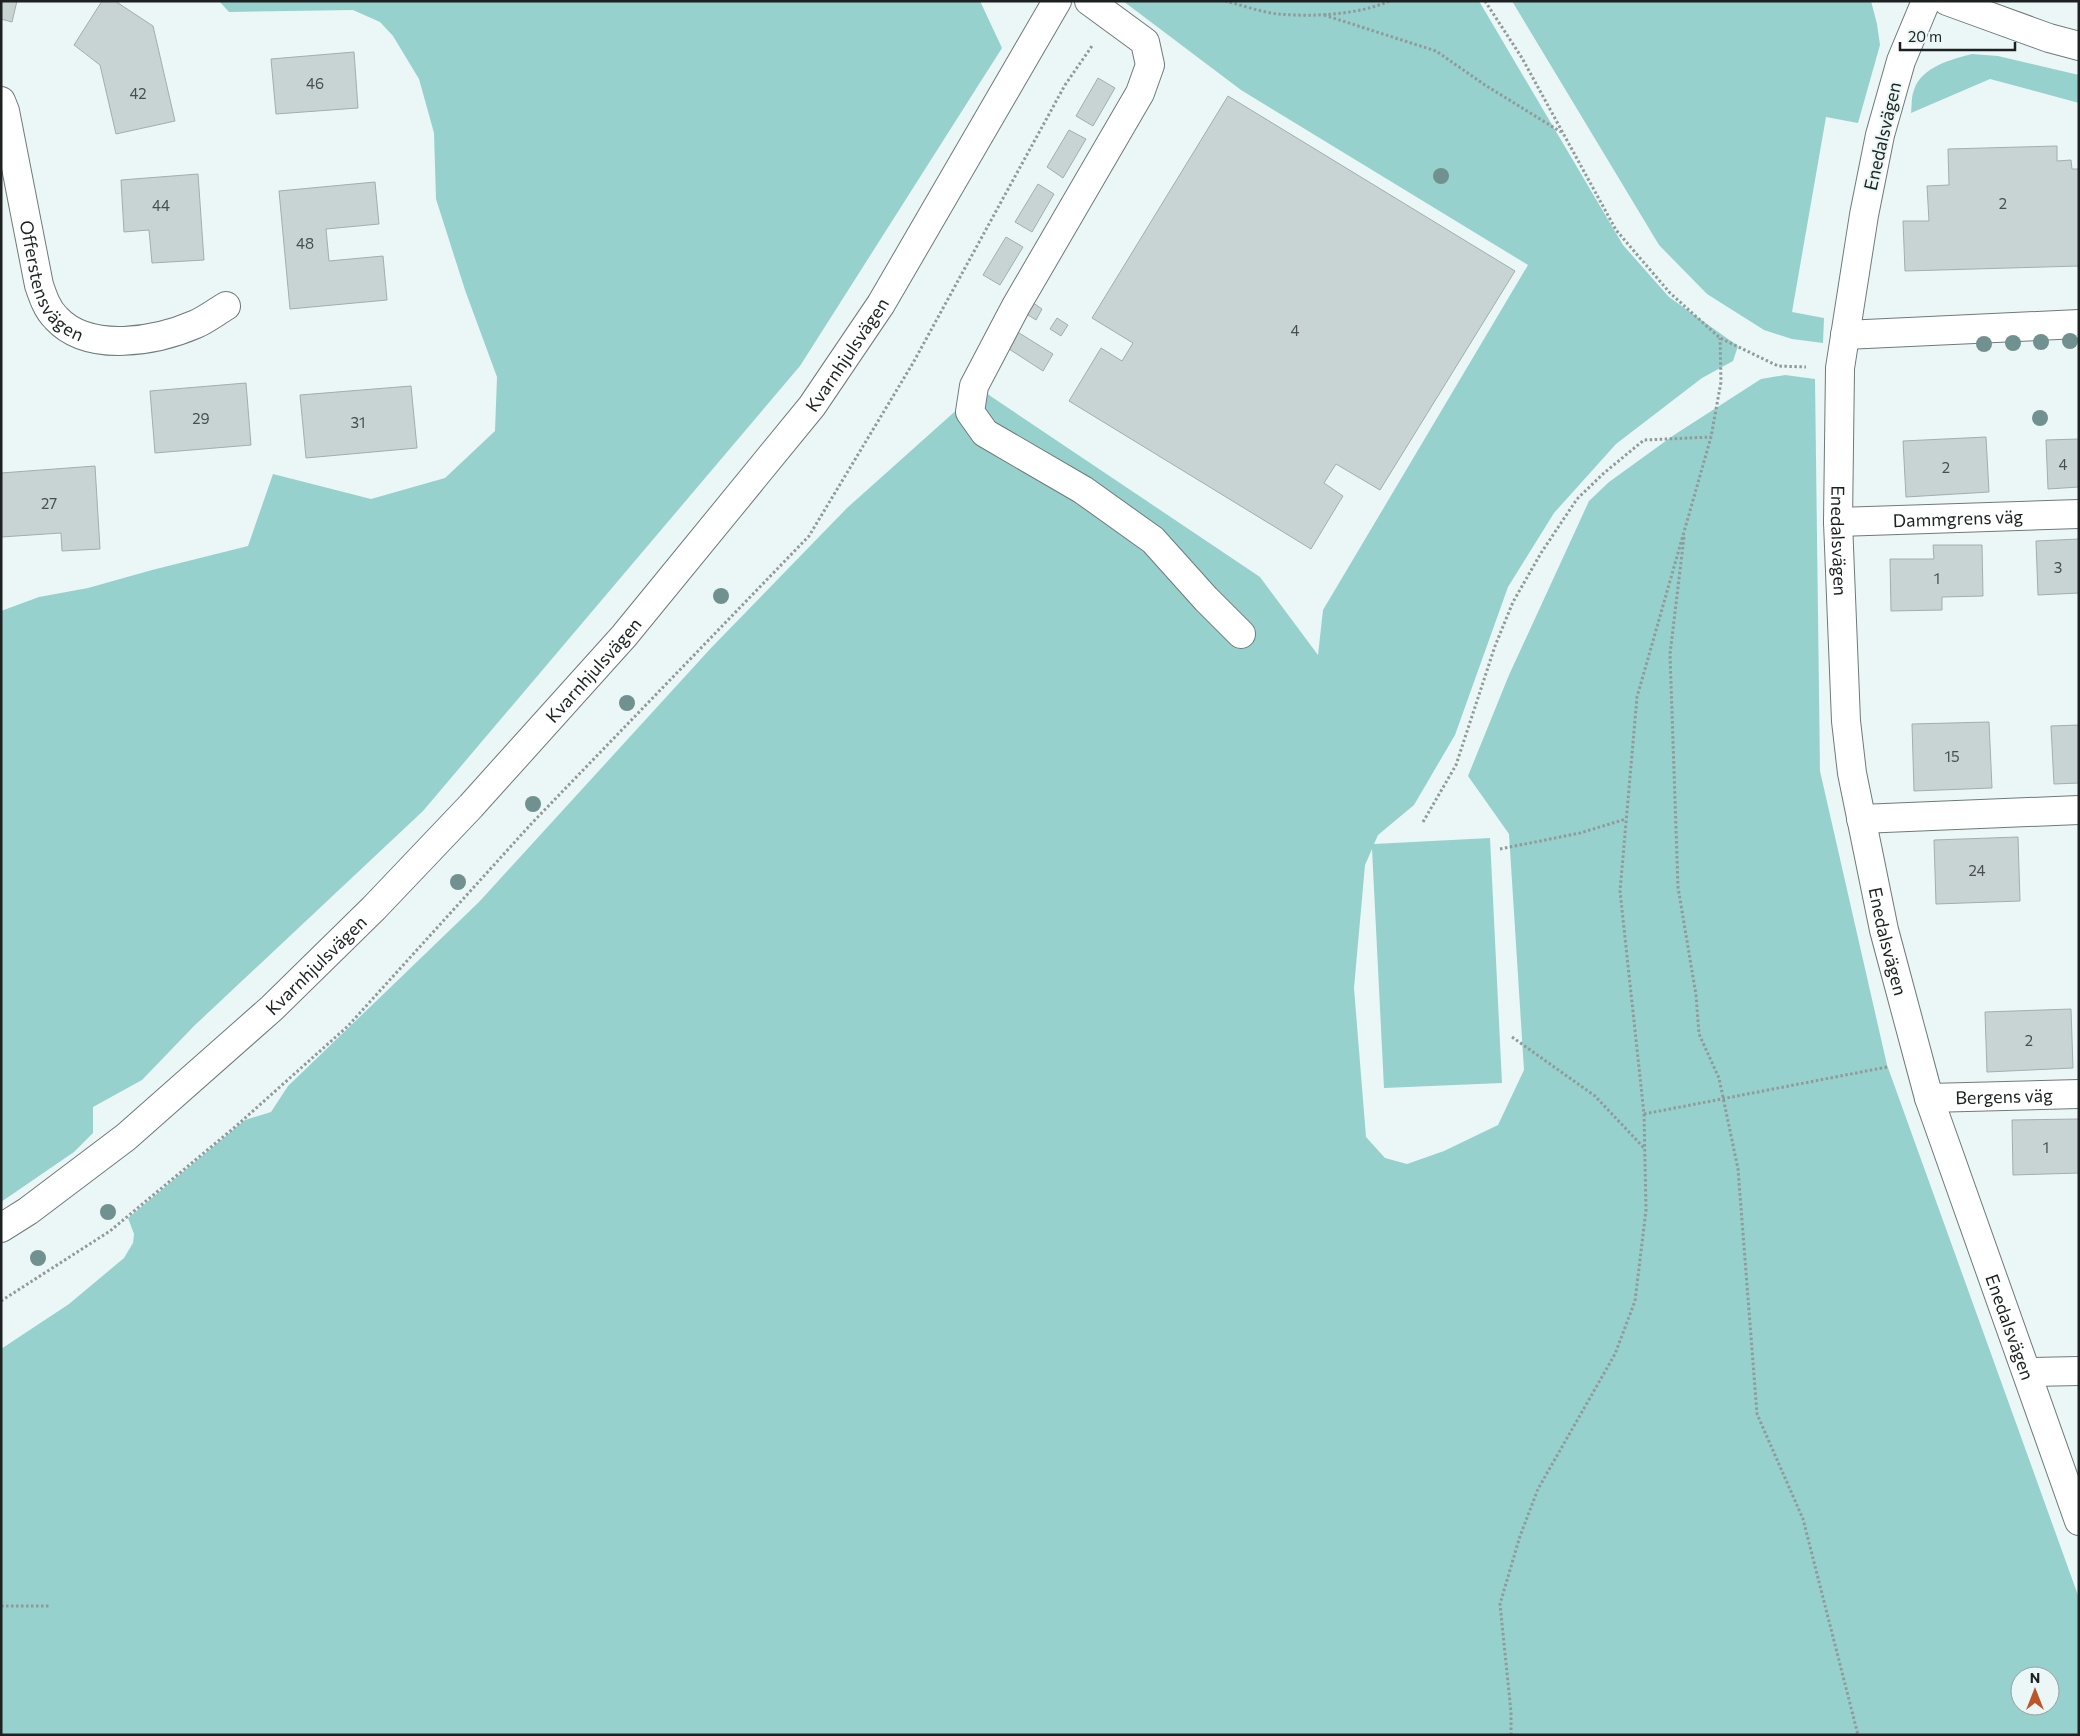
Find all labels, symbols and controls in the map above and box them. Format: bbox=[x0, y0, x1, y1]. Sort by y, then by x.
scale bar bbox=[1900, 20, 2015, 52]
text: 20 m bbox=[1908, 27, 1942, 45]
house number: 46 bbox=[306, 74, 324, 92]
street label: Enedalsvägen bbox=[1859, 80, 1905, 192]
house number: 42 bbox=[129, 84, 147, 102]
house number: 2 bbox=[1999, 194, 2007, 212]
house number: 44 bbox=[152, 196, 170, 214]
street label: Offerstensvägen bbox=[16, 218, 87, 346]
house number: 48 bbox=[296, 234, 314, 252]
street label: Kvarnhjulsvägen bbox=[800, 294, 893, 416]
house number: 4 bbox=[1291, 321, 1300, 339]
house number: 29 bbox=[192, 409, 210, 427]
house number: 31 bbox=[351, 413, 365, 431]
house number: 4 bbox=[2059, 455, 2068, 473]
house number: 2 bbox=[1942, 458, 1950, 476]
street label: Enedalsvägen bbox=[1827, 485, 1852, 596]
house number: 27 bbox=[41, 494, 57, 512]
street label: Dammgrens väg bbox=[1892, 505, 2024, 531]
house number: 3 bbox=[2054, 558, 2062, 576]
house number: 1 bbox=[1934, 569, 1940, 587]
street label: Kvarnhjulsvägen bbox=[541, 613, 646, 727]
house number: 15 bbox=[1944, 747, 1960, 765]
house number: 24 bbox=[1968, 861, 1986, 879]
street label: Enedalsvägen bbox=[1865, 885, 1912, 998]
street label: Kvarnhjulsvägen bbox=[261, 911, 371, 1019]
house number: 2 bbox=[2025, 1031, 2033, 1049]
street label: Bergens väg bbox=[1955, 1084, 2053, 1108]
house number: 1 bbox=[2043, 1138, 2049, 1156]
street label: Enedalsvägen bbox=[1981, 1271, 2039, 1383]
north arrow bbox=[2010, 1666, 2060, 1716]
text: N bbox=[2030, 1669, 2040, 1686]

